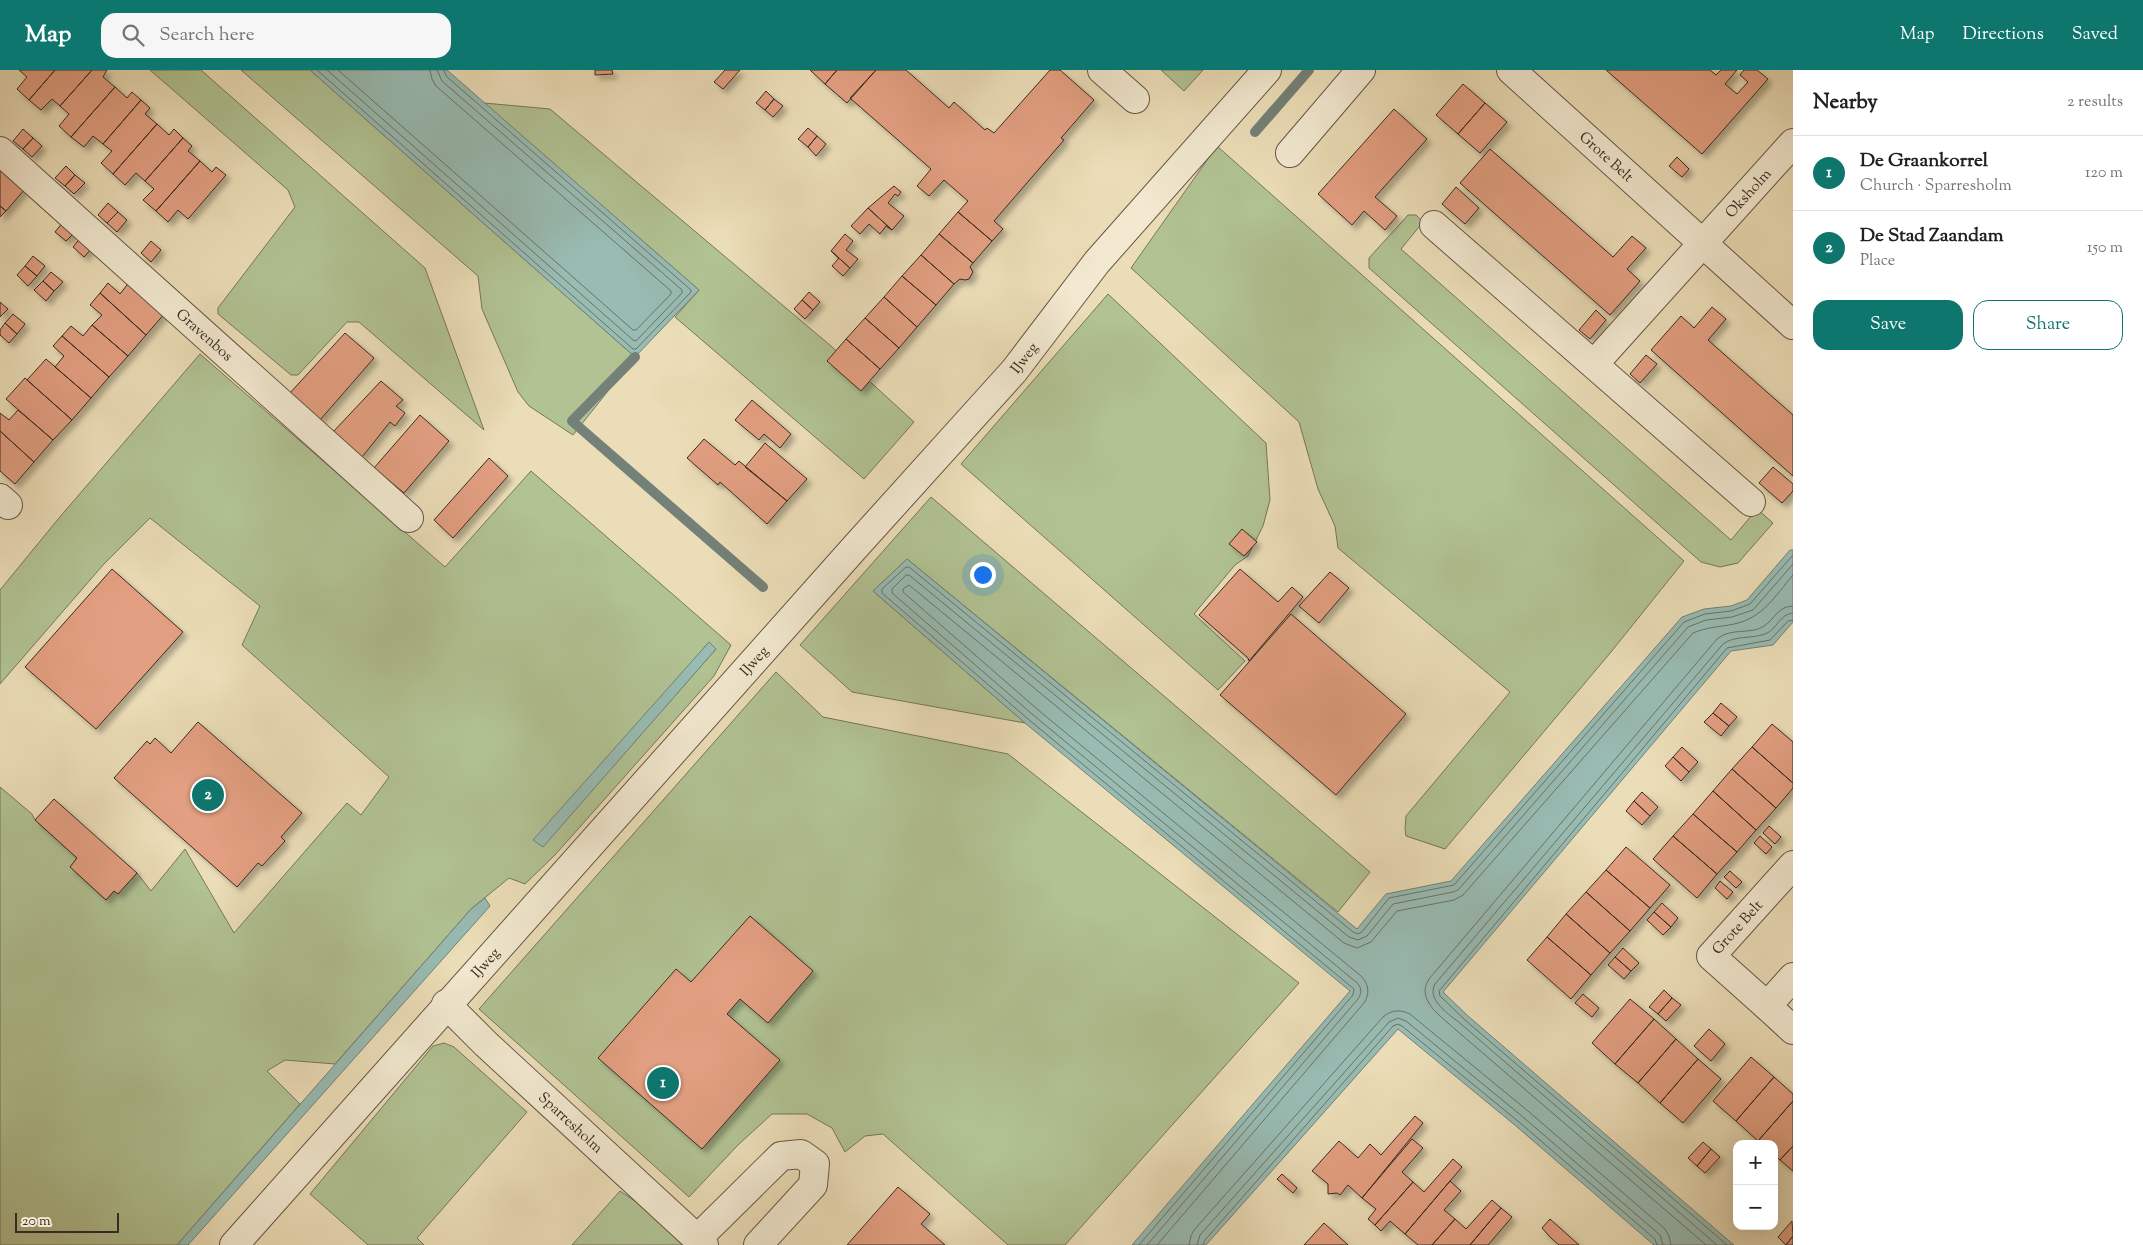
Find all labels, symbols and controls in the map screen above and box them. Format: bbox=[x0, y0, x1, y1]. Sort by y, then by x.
search box bbox=[101, 13, 451, 58]
text: Map bbox=[25, 18, 71, 52]
icon: search bbox=[119, 21, 147, 49]
text: Search here bbox=[159, 22, 255, 49]
text: Map bbox=[1900, 22, 1935, 48]
text: Directions bbox=[1963, 22, 2044, 48]
text: Saved bbox=[2072, 22, 2118, 48]
text: Nearby bbox=[1813, 88, 1878, 118]
text: 2 results bbox=[2067, 91, 2123, 114]
street label: Grote Belt bbox=[1574, 127, 1638, 188]
text: De Graankorrel bbox=[1860, 148, 1988, 175]
text: 1 bbox=[1826, 162, 1832, 185]
text: 120 m bbox=[2085, 162, 2123, 185]
street label: Oksholm bbox=[1721, 164, 1777, 224]
text: Church · Sparresholm bbox=[1860, 175, 2012, 198]
text: De Stad Zaandam bbox=[1860, 223, 2004, 250]
text: 2 bbox=[1825, 237, 1833, 260]
text: 150 m bbox=[2087, 237, 2123, 260]
text: Place bbox=[1860, 250, 1895, 273]
button: Save bbox=[1813, 300, 1963, 350]
button: Share bbox=[1973, 300, 2123, 350]
street label: Gravenbos bbox=[171, 305, 237, 367]
street label: IJweg bbox=[1006, 339, 1044, 379]
your location bbox=[970, 562, 996, 588]
street label: IJweg bbox=[736, 642, 774, 682]
pin: 2 bbox=[192, 776, 224, 814]
street label: Grote Belt bbox=[1708, 896, 1768, 960]
street label: IJweg bbox=[467, 944, 506, 983]
pin: 1 bbox=[647, 1064, 679, 1102]
street label: Sparresholm bbox=[533, 1088, 607, 1159]
map controls bbox=[1733, 1140, 1778, 1230]
button: + bbox=[1733, 1140, 1778, 1185]
button: − bbox=[1733, 1185, 1778, 1230]
scale bar bbox=[15, 1210, 119, 1233]
text: 20 m bbox=[22, 1212, 51, 1232]

